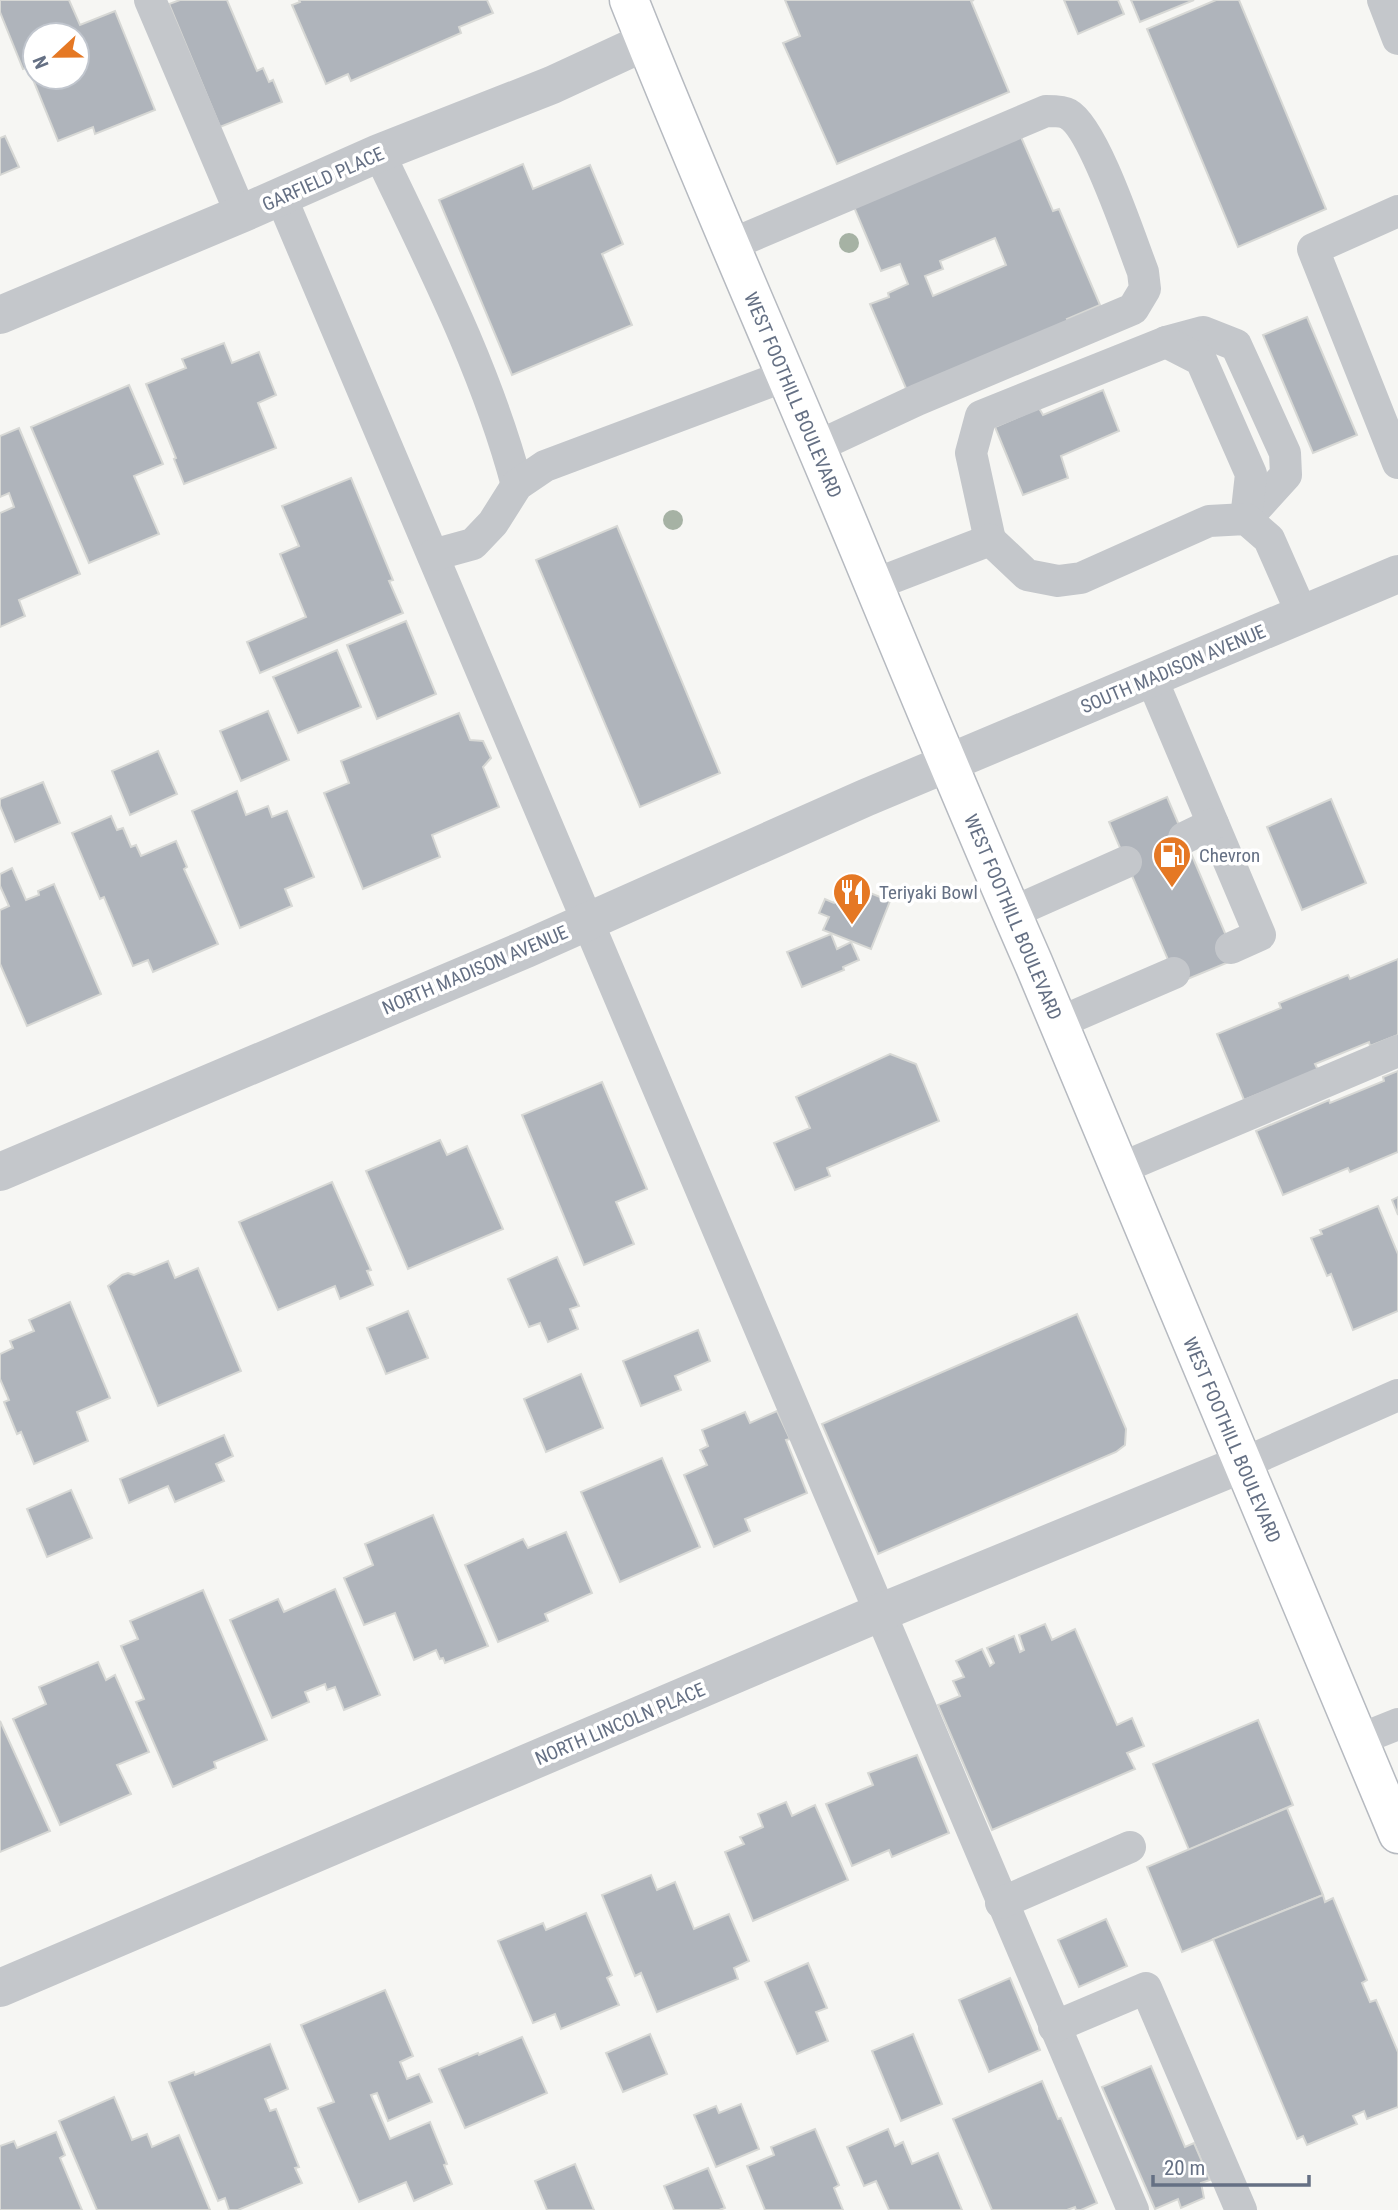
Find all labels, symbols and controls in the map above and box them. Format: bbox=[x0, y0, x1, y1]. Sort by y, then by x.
north arrow bbox=[21, 21, 91, 91]
text: N bbox=[28, 52, 54, 72]
street label: GARFIELD PLACE bbox=[259, 142, 387, 216]
street label: WEST FOOTHILL BOULEVARD bbox=[739, 289, 847, 501]
street label: SOUTH MADISON AVENUE bbox=[1077, 620, 1269, 718]
street label: WEST FOOTHILL BOULEVARD bbox=[959, 811, 1067, 1023]
fuel station icon: Chevron bbox=[1151, 834, 1193, 889]
place label: Chevron bbox=[1199, 844, 1260, 867]
restaurant icon: Teriyaki Bowl bbox=[831, 871, 873, 926]
place label: Teriyaki Bowl bbox=[879, 881, 978, 904]
street label: NORTH MADISON AVENUE bbox=[379, 920, 571, 1020]
street label: WEST FOOTHILL BOULEVARD bbox=[1178, 1334, 1286, 1546]
street label: NORTH LINCOLN PLACE bbox=[532, 1678, 708, 1770]
scale bar bbox=[1153, 2144, 1309, 2188]
text: 20 m bbox=[1164, 2156, 1205, 2180]

